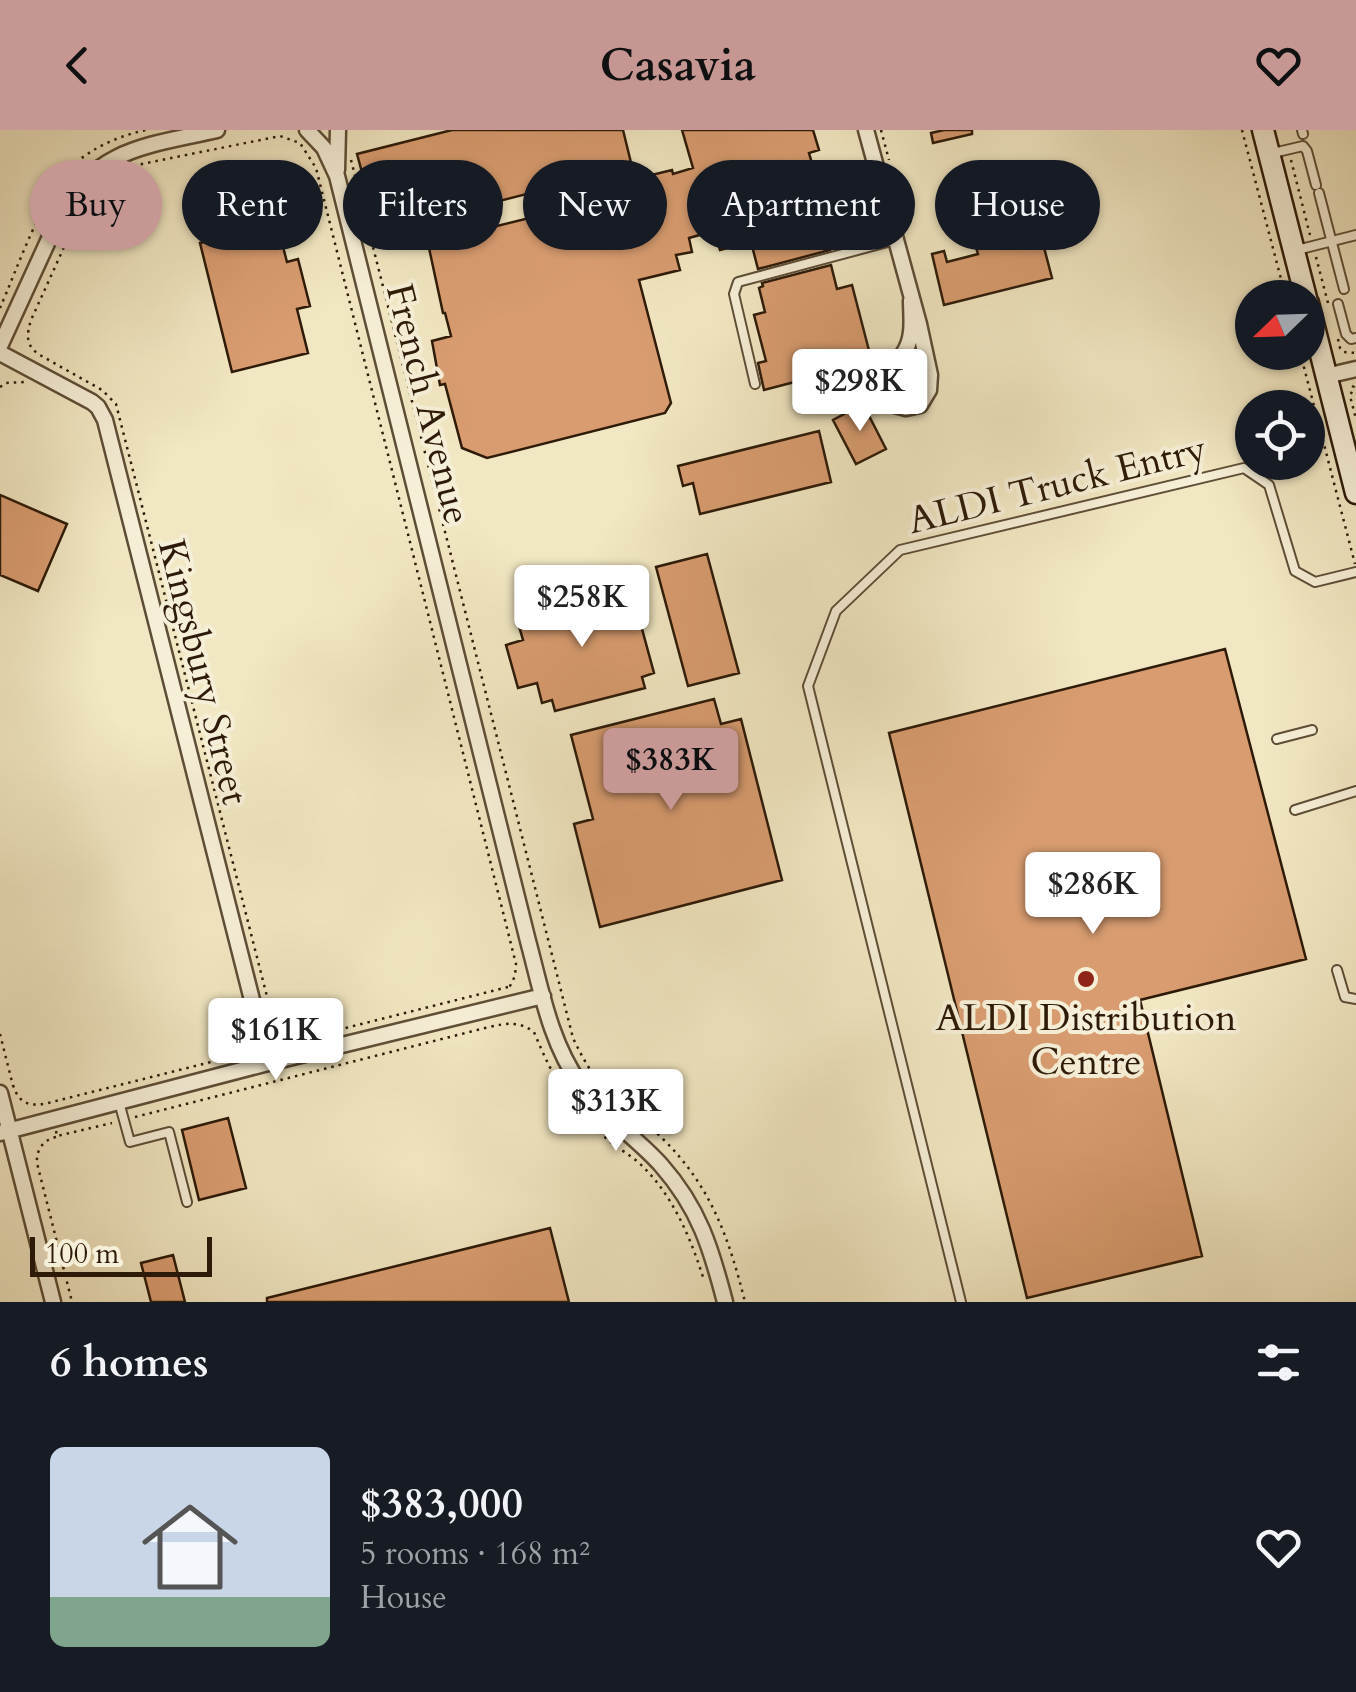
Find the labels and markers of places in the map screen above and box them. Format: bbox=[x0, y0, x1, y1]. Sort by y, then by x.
pin: $298K bbox=[790, 349, 930, 434]
pin: $258K bbox=[512, 565, 652, 650]
pin: $383K bbox=[601, 728, 741, 813]
pin: $286K bbox=[1023, 852, 1163, 937]
marker: ALDI Distribution Centre bbox=[1075, 968, 1097, 990]
place label: ALDI Distribution Centre bbox=[936, 992, 1237, 1088]
pin: $161K bbox=[206, 998, 346, 1083]
pin: $313K bbox=[546, 1069, 686, 1154]

